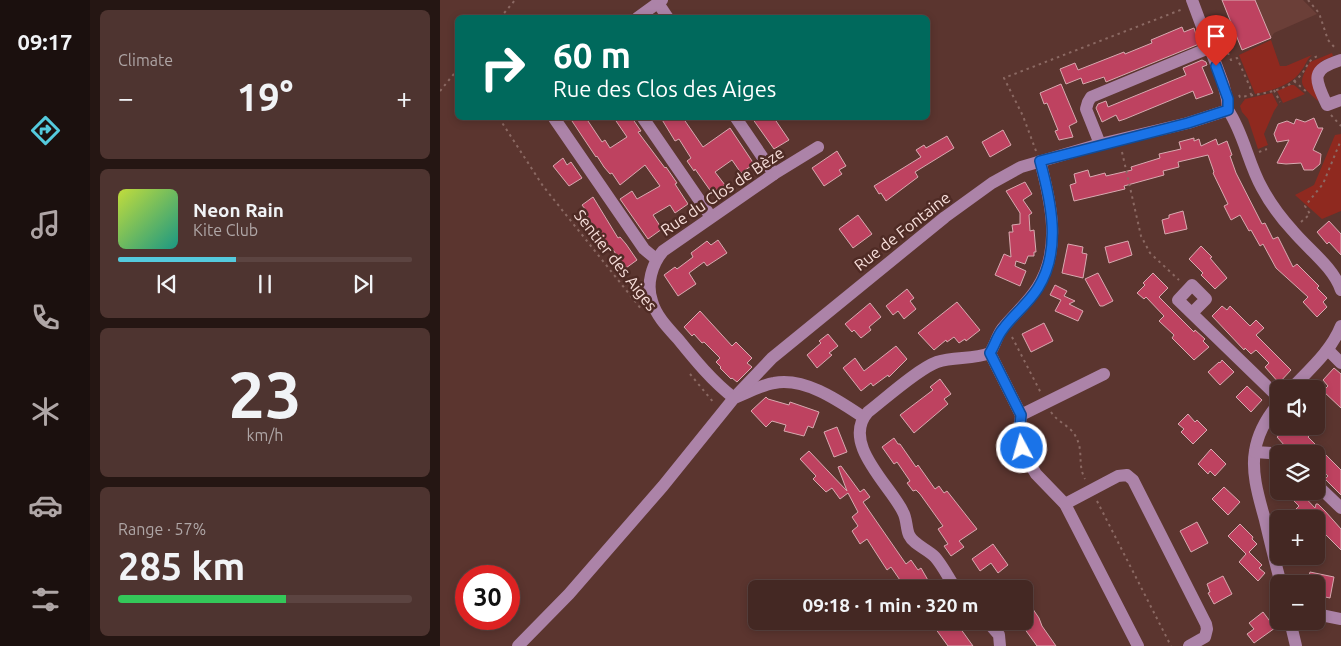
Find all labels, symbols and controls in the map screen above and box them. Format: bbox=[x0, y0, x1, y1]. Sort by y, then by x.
pin bbox=[1195, 15, 1237, 66]
icon: arrive bbox=[1202, 22, 1230, 50]
text: 09:17 bbox=[17, 29, 73, 54]
icon: right bbox=[470, 35, 535, 100]
text: 60 m bbox=[553, 35, 631, 75]
text: Climate bbox=[118, 51, 173, 69]
text: 19° bbox=[237, 76, 293, 118]
text: Rue des Clos des Aiges bbox=[553, 76, 776, 101]
text: − bbox=[118, 82, 134, 113]
text: + bbox=[396, 82, 412, 113]
icon: directions bbox=[28, 113, 63, 148]
street label: Rue du Clos de Bèze bbox=[657, 143, 787, 239]
street label: Rue de Fontaine bbox=[850, 188, 954, 274]
text: Neon Rain bbox=[193, 199, 284, 221]
street label: Sentier des Aiges bbox=[571, 206, 661, 314]
icon: music bbox=[28, 207, 63, 242]
text: Kite Club bbox=[193, 221, 258, 239]
icon: previous bbox=[153, 270, 181, 298]
icon: pause bbox=[251, 270, 279, 298]
icon: next bbox=[349, 270, 377, 298]
icon: phone bbox=[28, 300, 63, 335]
text: 23 bbox=[228, 357, 302, 430]
map controls bbox=[1270, 380, 1325, 630]
button: sound bbox=[1270, 380, 1325, 435]
icon: climate bbox=[28, 394, 63, 429]
position arrow bbox=[995, 421, 1047, 473]
text: km/h bbox=[247, 426, 283, 444]
button: layers bbox=[1270, 445, 1325, 500]
icon: car bbox=[28, 488, 63, 523]
button: + bbox=[1270, 510, 1325, 565]
text: Range · 57% bbox=[118, 520, 206, 538]
text: 285 km bbox=[118, 545, 245, 587]
speed limit sign: 30 bbox=[455, 565, 520, 630]
button: − bbox=[1270, 575, 1325, 630]
icon: filters bbox=[28, 582, 63, 617]
text: 09:18 · 1 min · 320 m bbox=[803, 594, 978, 616]

